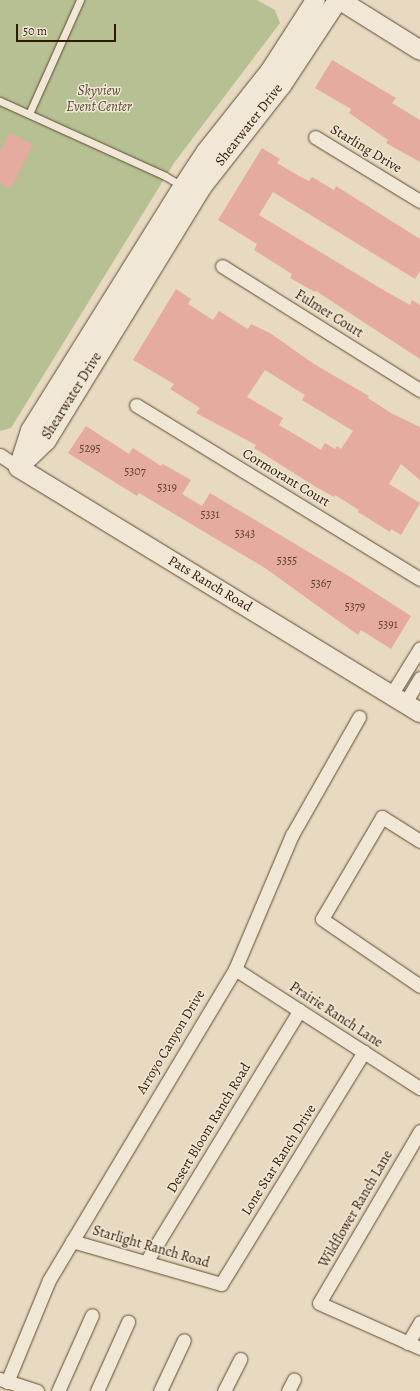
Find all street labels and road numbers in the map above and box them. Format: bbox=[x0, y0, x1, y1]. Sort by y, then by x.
street label: Shearwater Drive bbox=[212, 81, 286, 169]
street label: Starling Drive bbox=[327, 121, 405, 177]
street label: Fulmer Court bbox=[292, 286, 366, 342]
street label: Shearwater Drive bbox=[38, 349, 106, 443]
street label: Cormorant Court bbox=[239, 445, 333, 511]
street label: Pats Ranch Road bbox=[165, 552, 255, 616]
street label: Prairie Ranch Lane bbox=[286, 979, 386, 1051]
street label: Arroyo Canyon Drive bbox=[133, 987, 209, 1097]
street label: Desert Bloom Ranch Road bbox=[164, 1060, 254, 1196]
street label: Lone Star Ranch Drive bbox=[238, 1101, 320, 1219]
street label: Wildflower Ranch Lane bbox=[316, 1147, 396, 1271]
street label: Starlight Ranch Road bbox=[91, 1222, 211, 1272]

